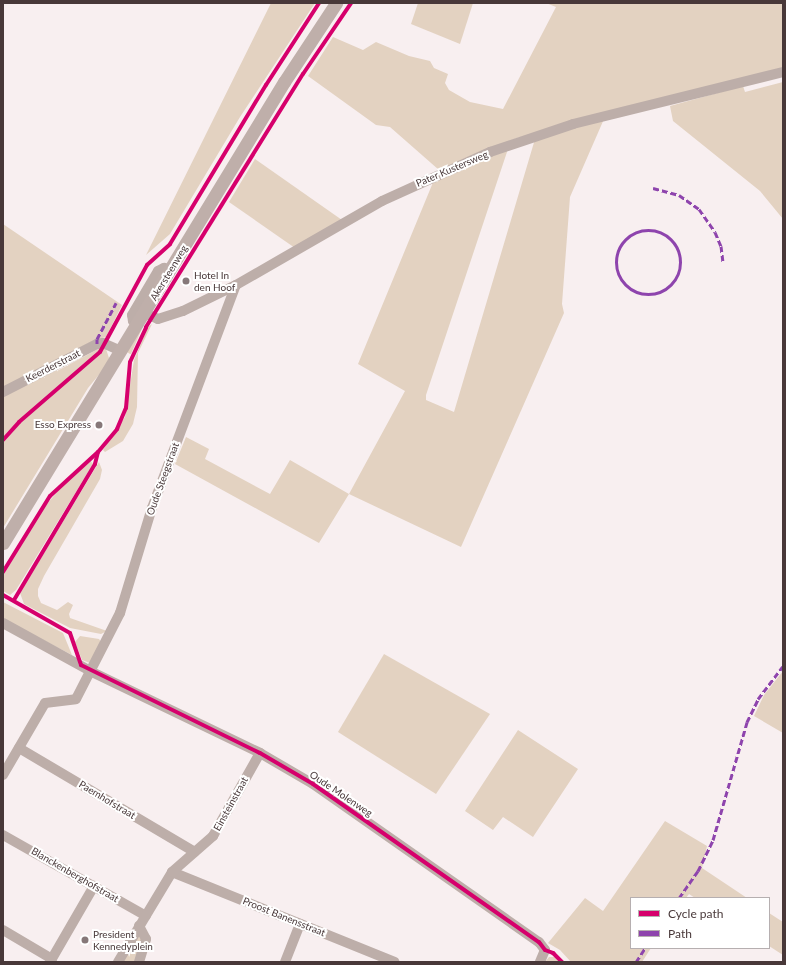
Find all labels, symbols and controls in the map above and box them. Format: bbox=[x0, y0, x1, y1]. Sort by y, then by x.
street label: Pater Kustersweg bbox=[414, 148, 490, 190]
street label: Akersteenweg bbox=[148, 243, 190, 303]
place label: Hotel In den Hoof bbox=[194, 269, 235, 292]
marker: Hotel In den Hoof bbox=[181, 276, 191, 286]
street label: Keerderstraat bbox=[24, 347, 82, 385]
place label: Esso Express bbox=[35, 419, 91, 431]
marker: Esso Express bbox=[94, 420, 104, 430]
street label: Oude Steegstraat bbox=[144, 441, 182, 517]
street label: Oude Molenweg bbox=[307, 769, 375, 819]
street label: Einsteinstraat bbox=[211, 775, 251, 833]
street label: Paemhofstraat bbox=[77, 778, 137, 822]
street label: Blanckenberghofstraat bbox=[29, 845, 121, 905]
street label: Proost Banensstraat bbox=[241, 895, 327, 939]
legend bbox=[630, 897, 770, 949]
text: Cycle path bbox=[668, 906, 723, 921]
text: Path bbox=[668, 926, 692, 941]
place label: President Kennedyplein bbox=[93, 928, 153, 952]
marker: President Kennedyplein bbox=[80, 935, 90, 945]

